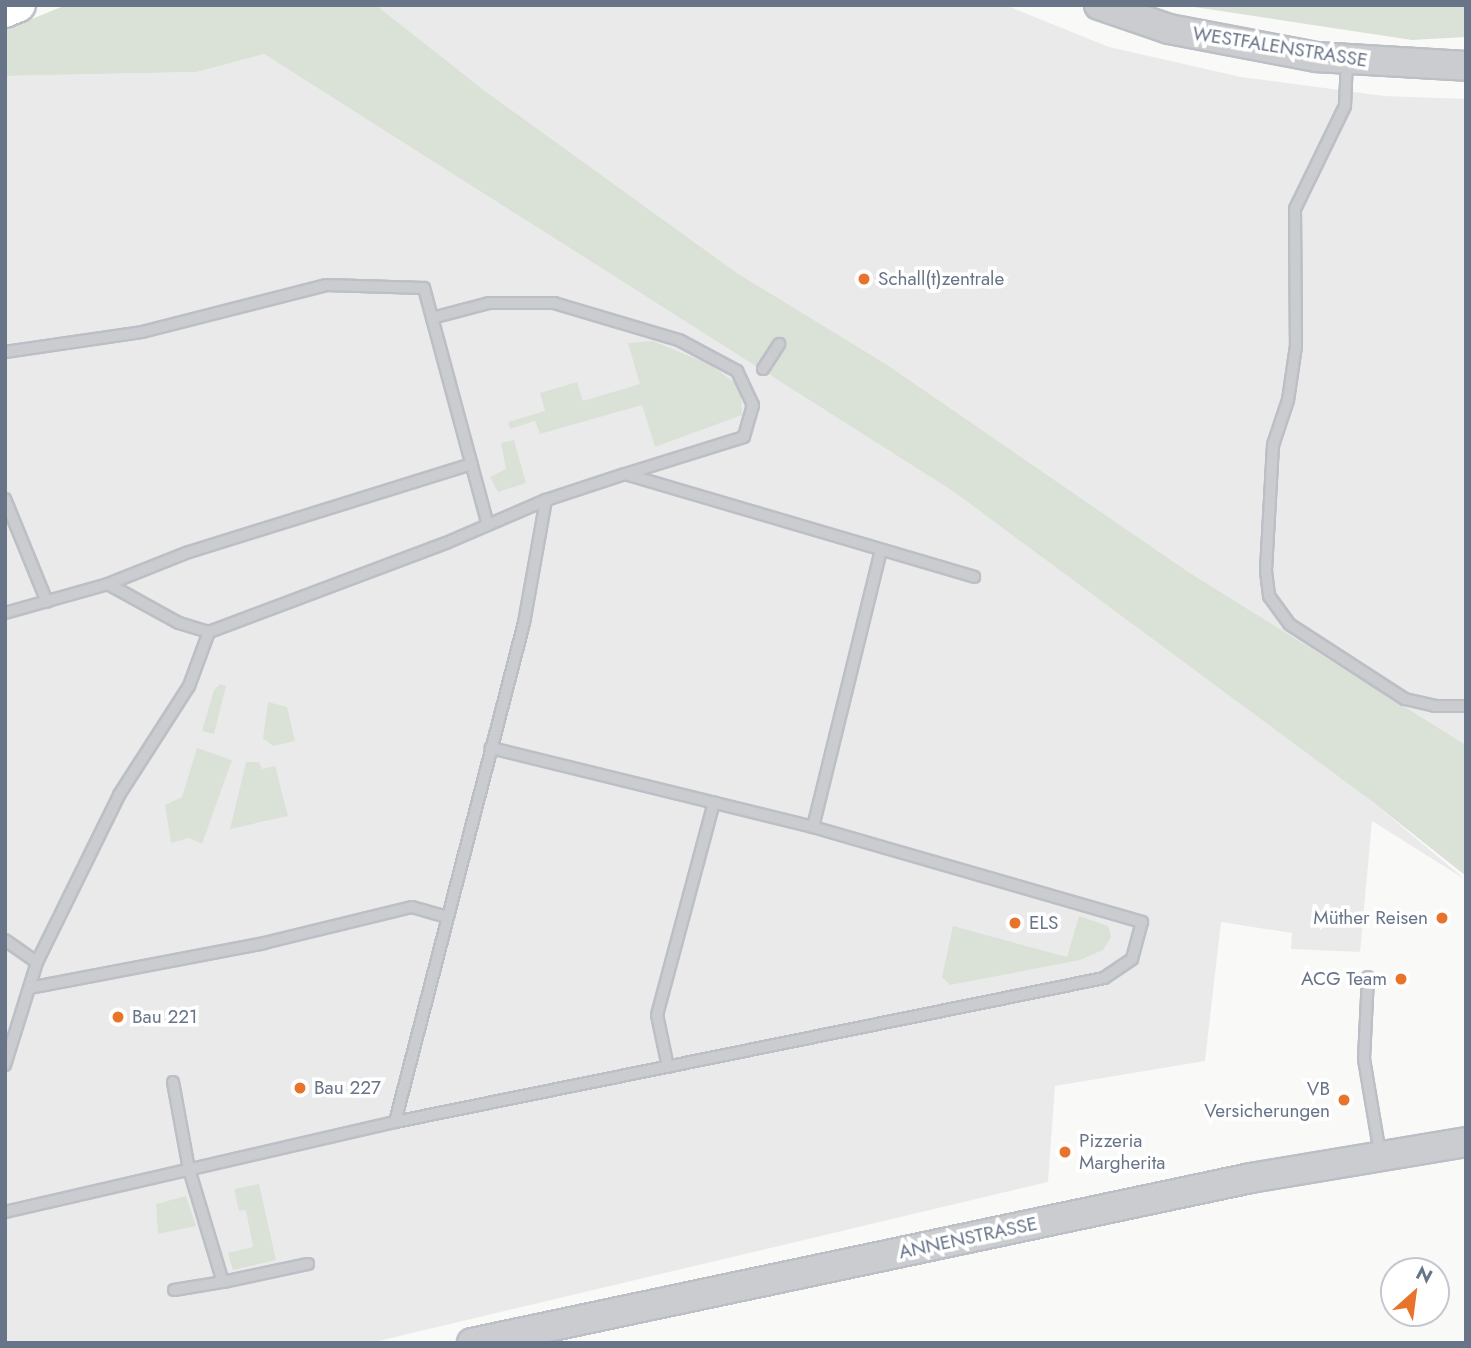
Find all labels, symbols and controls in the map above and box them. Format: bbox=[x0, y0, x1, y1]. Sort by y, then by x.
street label: WESTFALENSTRASSE bbox=[1191, 22, 1369, 72]
place label: Schall(t)zentrale bbox=[878, 268, 1004, 290]
marker: Schall(t)zentrale bbox=[856, 271, 872, 287]
place label: Müther Reisen bbox=[1313, 907, 1428, 929]
marker: Müther Reisen bbox=[1434, 910, 1450, 926]
place label: ELS bbox=[1029, 912, 1058, 934]
marker: ELS bbox=[1007, 915, 1023, 931]
place label: ACG Team bbox=[1301, 968, 1387, 990]
marker: ACG Team bbox=[1393, 971, 1409, 987]
place label: Bau 221 bbox=[132, 1006, 198, 1028]
marker: Bau 221 bbox=[110, 1009, 126, 1025]
place label: Bau 227 bbox=[314, 1077, 381, 1099]
place label: VB Versicherungen bbox=[1204, 1078, 1330, 1122]
marker: Bau 227 bbox=[292, 1080, 308, 1096]
marker: VB Versicherungen bbox=[1336, 1092, 1352, 1108]
place label: Pizzeria Margherita bbox=[1079, 1130, 1166, 1174]
marker: Pizzeria Margherita bbox=[1057, 1144, 1073, 1160]
street label: ANNENSTRASSE bbox=[897, 1212, 1039, 1264]
north arrow bbox=[1380, 1257, 1450, 1327]
text: N bbox=[1411, 1259, 1437, 1290]

